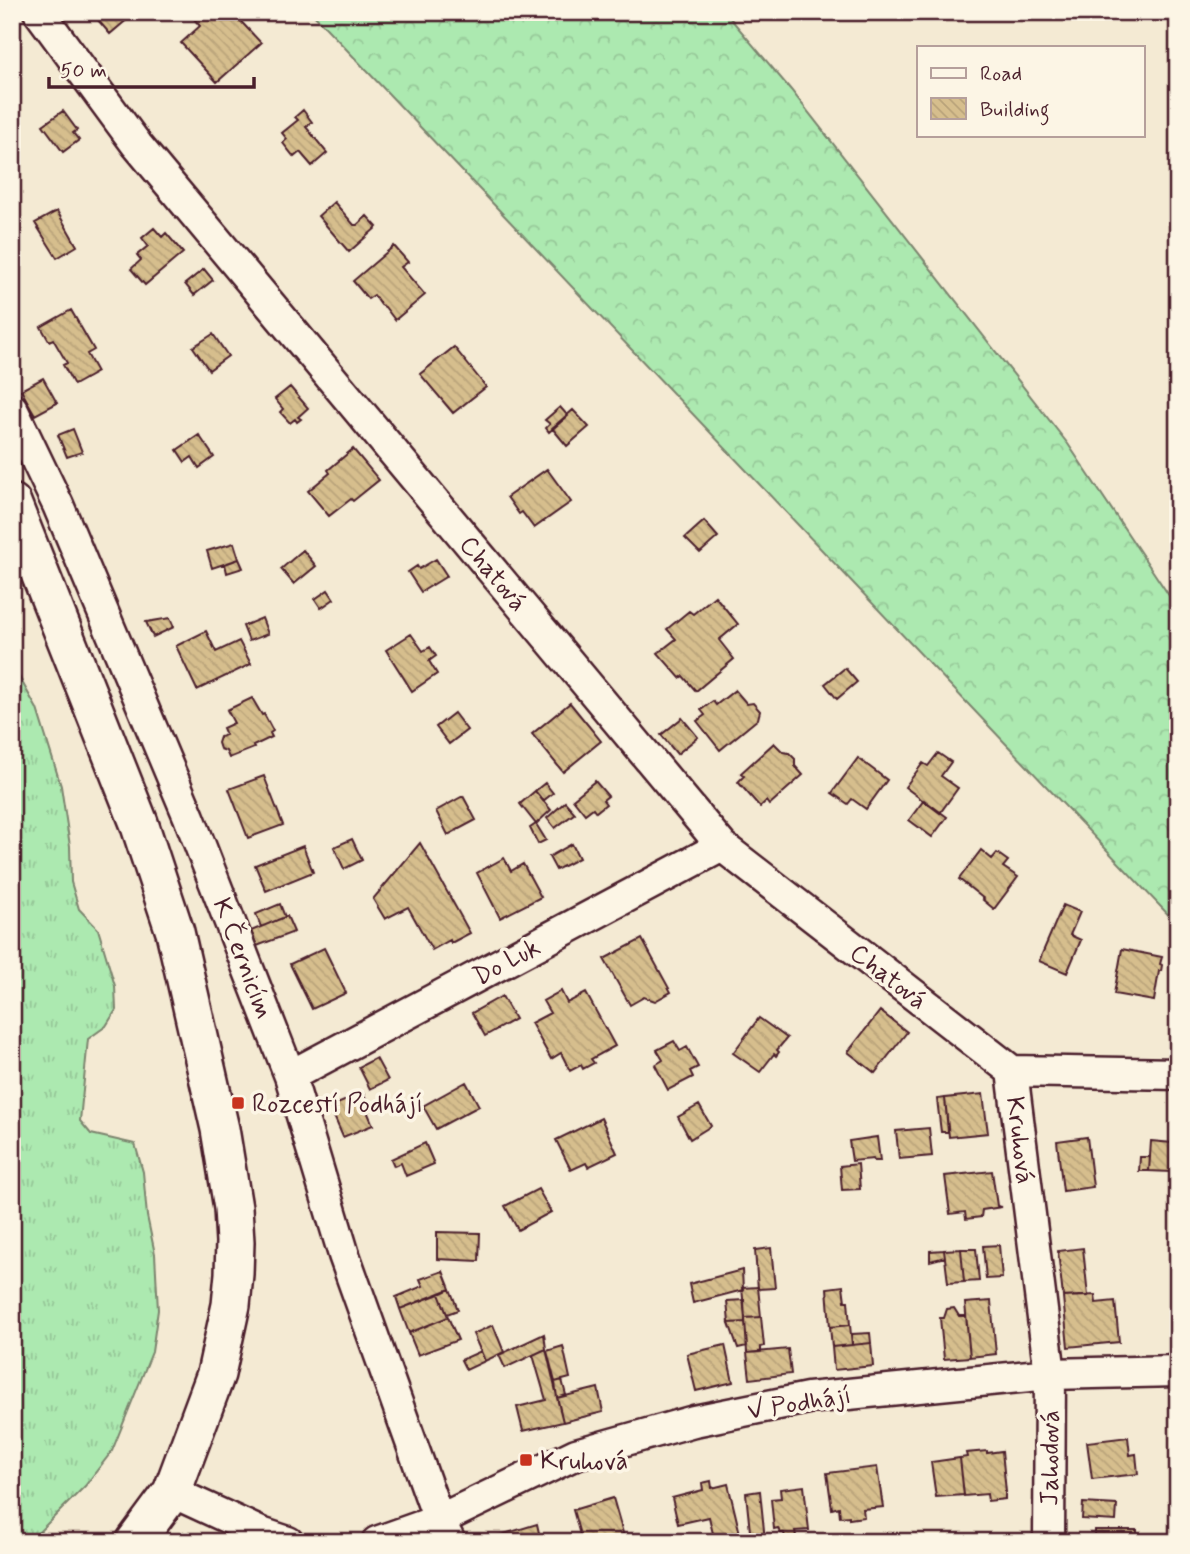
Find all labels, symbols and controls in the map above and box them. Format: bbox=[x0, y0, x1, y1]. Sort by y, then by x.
scale bar bbox=[49, 46, 254, 90]
legend bbox=[917, 46, 1144, 136]
text: 50 m bbox=[60, 57, 107, 85]
text: Road bbox=[980, 60, 1022, 88]
text: Building bbox=[980, 96, 1050, 126]
street label: Chatová bbox=[451, 529, 534, 619]
street label: K Černicím bbox=[204, 894, 281, 1024]
street label: Do Luk bbox=[467, 931, 547, 995]
street label: Chatová bbox=[842, 937, 933, 1018]
place label: Rozcestí Podhájí bbox=[252, 1088, 423, 1122]
street label: Kruhová bbox=[997, 1094, 1041, 1186]
marker: Rozcestí Podhájí bbox=[230, 1095, 246, 1111]
street label: V Podhájí bbox=[745, 1379, 854, 1429]
street label: Jahodová bbox=[1033, 1410, 1069, 1506]
place label: Kruhová bbox=[540, 1445, 628, 1479]
marker: Kruhová bbox=[518, 1452, 534, 1468]

